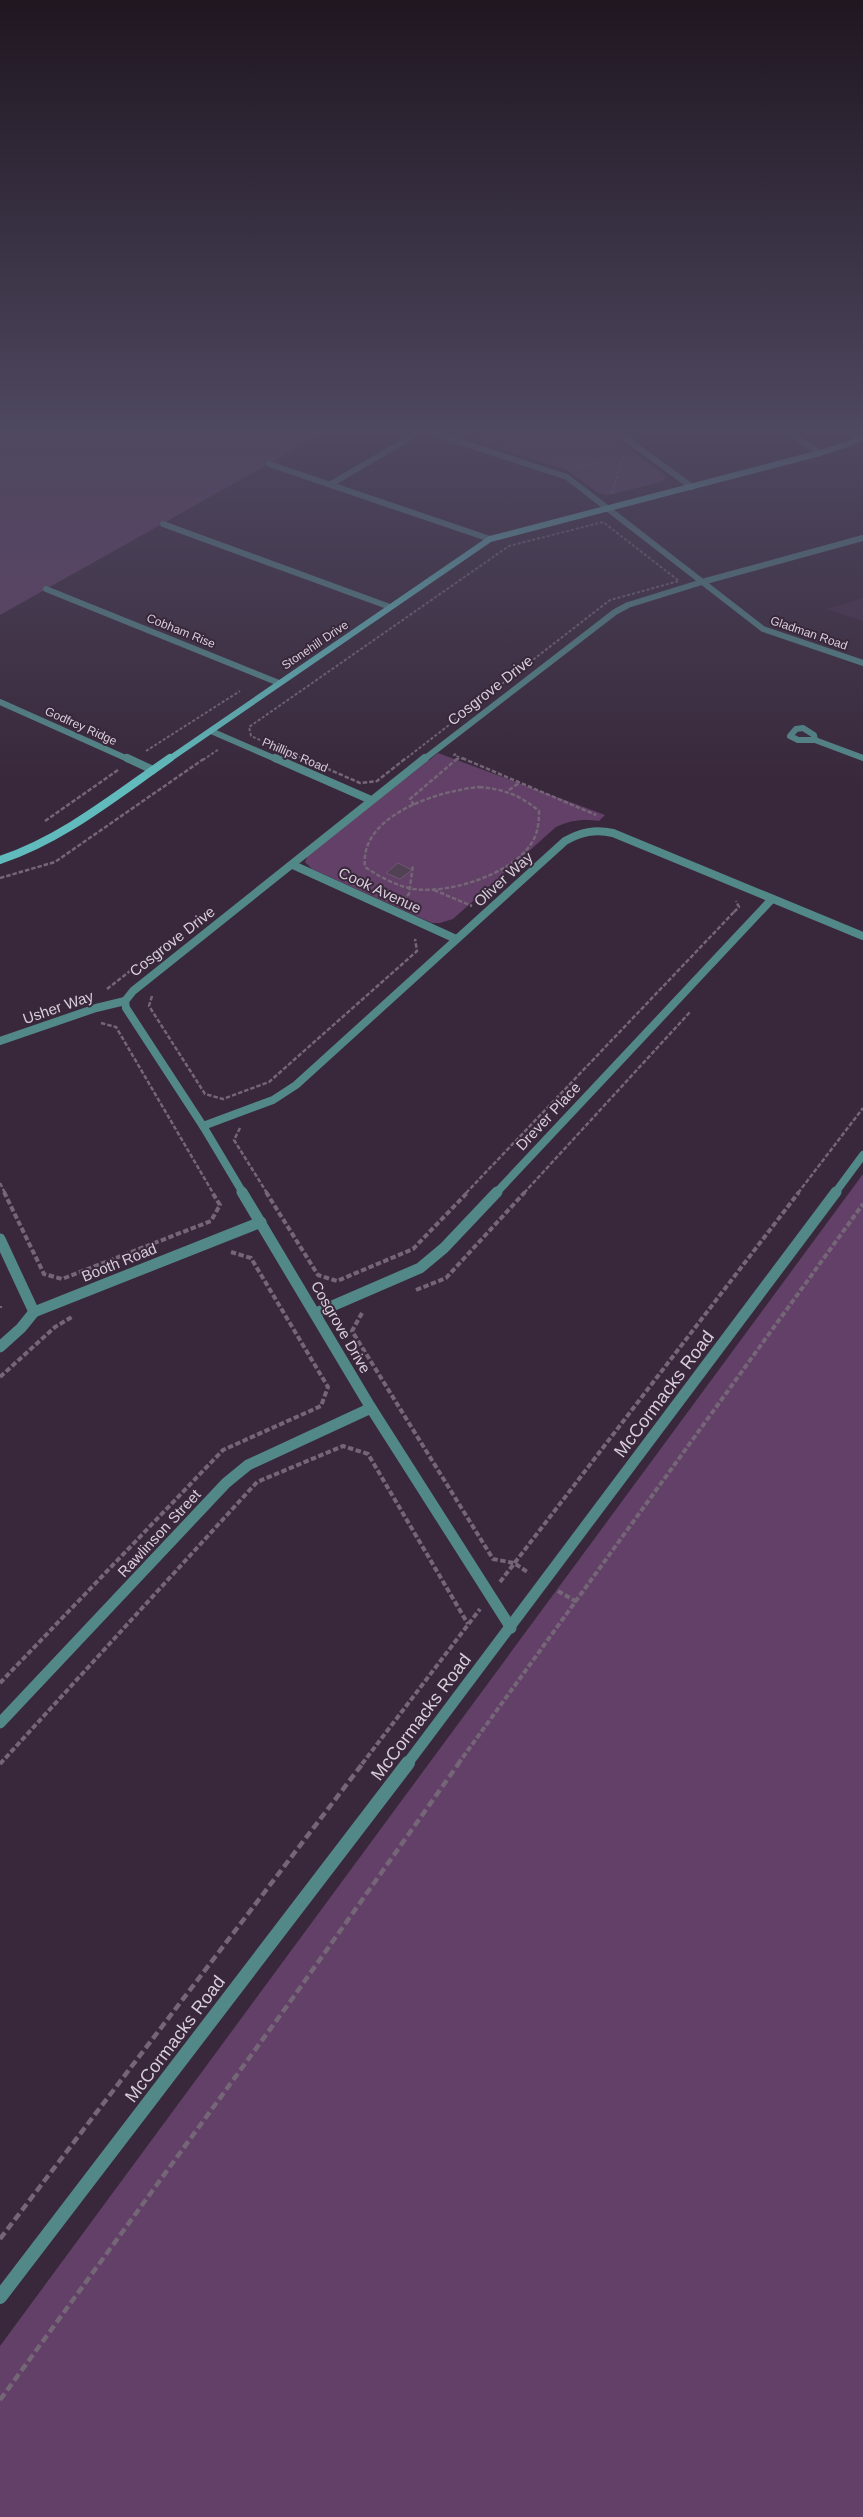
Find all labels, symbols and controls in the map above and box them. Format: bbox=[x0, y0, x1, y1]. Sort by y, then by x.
street label: Cobham Rise bbox=[145, 611, 218, 651]
street label: Gladman Road bbox=[769, 613, 849, 653]
street label: Stonehill Drive bbox=[279, 617, 351, 672]
street label: Cosgrove Drive bbox=[444, 651, 536, 729]
street label: Godfrey Ridge bbox=[43, 704, 119, 748]
street label: Phillips Road bbox=[260, 735, 330, 775]
street label: Oliver Way bbox=[470, 848, 536, 910]
street label: Cook Avenue bbox=[336, 863, 424, 917]
street label: Cosgrove Drive bbox=[126, 902, 218, 980]
street label: Usher Way bbox=[20, 987, 96, 1027]
street label: Drever Place bbox=[512, 1078, 584, 1154]
street label: Booth Road bbox=[79, 1239, 159, 1285]
street label: Cosgrove Drive bbox=[308, 1278, 374, 1376]
street label: McCormacks Road bbox=[610, 1327, 718, 1461]
street label: Rawlinson Street bbox=[114, 1485, 204, 1580]
street label: McCormacks Road bbox=[367, 1650, 475, 1784]
street label: McCormacks Road bbox=[121, 1972, 229, 2106]

